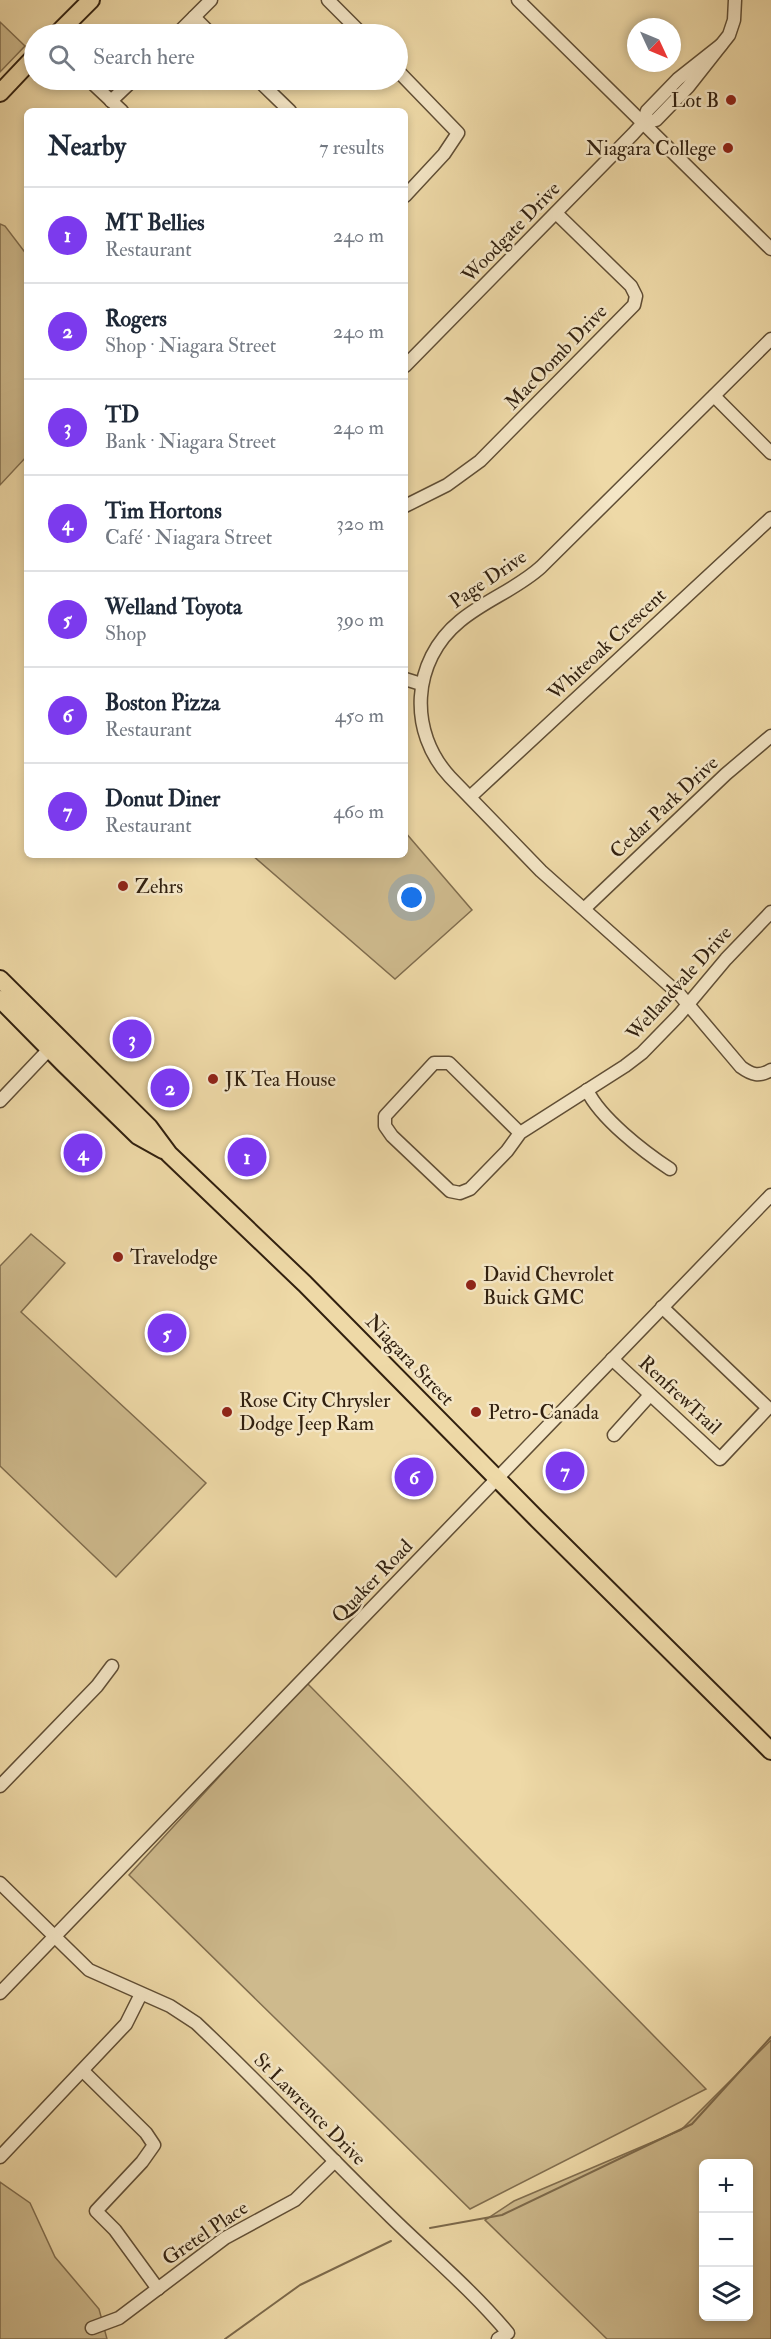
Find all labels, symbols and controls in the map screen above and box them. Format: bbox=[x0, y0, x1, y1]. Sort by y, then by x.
north arrow bbox=[627, 18, 681, 72]
search box bbox=[24, 24, 408, 90]
icon: search bbox=[45, 41, 78, 74]
text: Search here bbox=[93, 43, 195, 71]
place label: Lot B bbox=[671, 88, 719, 113]
marker: Lot B bbox=[724, 93, 738, 107]
text: Nearby bbox=[48, 131, 126, 163]
text: 7 results bbox=[319, 135, 384, 160]
place label: Niagara College bbox=[586, 136, 716, 161]
marker: Niagara College bbox=[721, 141, 735, 155]
street label: Woodgate Drive bbox=[456, 176, 565, 288]
text: MT Bellies bbox=[105, 209, 205, 237]
text: 1 bbox=[64, 223, 71, 248]
text: 240 m bbox=[333, 223, 384, 248]
text: Restaurant bbox=[105, 237, 192, 262]
street label: MacOomb Drive bbox=[500, 299, 612, 415]
text: Rogers bbox=[105, 305, 167, 333]
text: 2 bbox=[62, 319, 73, 344]
text: 240 m bbox=[333, 319, 384, 344]
text: Shop · Niagara Street bbox=[105, 333, 276, 358]
text: TD bbox=[105, 401, 139, 429]
text: 3 bbox=[64, 415, 71, 440]
text: 240 m bbox=[333, 415, 384, 440]
text: Bank · Niagara Street bbox=[105, 429, 276, 454]
text: Tim Hortons bbox=[105, 497, 222, 525]
text: 4 bbox=[62, 511, 73, 536]
text: 320 m bbox=[336, 511, 384, 536]
text: Café · Niagara Street bbox=[105, 525, 272, 550]
street label: Page Drive bbox=[445, 544, 531, 614]
street label: Whiteoak Crescent bbox=[542, 582, 672, 706]
text: Welland Toyota bbox=[105, 593, 242, 621]
text: 5 bbox=[63, 607, 72, 632]
text: 390 m bbox=[336, 607, 384, 632]
text: Shop bbox=[105, 621, 146, 646]
text: Boston Pizza bbox=[105, 689, 220, 717]
text: 6 bbox=[62, 703, 73, 728]
text: 450 m bbox=[335, 703, 384, 728]
text: Restaurant bbox=[105, 717, 192, 742]
street label: Cedar Park Drive bbox=[605, 750, 723, 864]
text: Donut Diner bbox=[105, 785, 220, 813]
text: 7 bbox=[63, 799, 72, 824]
text: 460 m bbox=[333, 799, 384, 824]
text: Restaurant bbox=[105, 813, 192, 838]
place label: Zehrs bbox=[135, 874, 183, 899]
marker: Zehrs bbox=[116, 879, 130, 893]
your location bbox=[397, 883, 426, 912]
street label: Wellandvale Drive bbox=[620, 921, 737, 1046]
pin: 3 bbox=[112, 1016, 152, 1062]
pin: 2 bbox=[150, 1066, 190, 1110]
place label: JK Tea House bbox=[224, 1067, 336, 1092]
marker: JK Tea House bbox=[206, 1072, 220, 1086]
pin: 4 bbox=[64, 1130, 103, 1176]
pin: 1 bbox=[228, 1134, 266, 1180]
place label: Travelodge bbox=[130, 1245, 218, 1270]
marker: Travelodge bbox=[111, 1250, 125, 1264]
place label: David Chevrolet Buick GMC bbox=[483, 1262, 615, 1310]
marker: David Chevrolet Buick GMC bbox=[464, 1278, 478, 1292]
street label: Niagara Street bbox=[360, 1309, 460, 1411]
pin: 5 bbox=[148, 1310, 186, 1356]
street label: RenfrewTrail bbox=[633, 1350, 727, 1440]
place label: Rose City Chrysler Dodge Jeep Ram bbox=[239, 1388, 391, 1437]
place label: Petro-Canada bbox=[488, 1400, 600, 1425]
marker: Rose City Chrysler Dodge Jeep Ram bbox=[220, 1405, 234, 1419]
marker: Petro-Canada bbox=[469, 1405, 483, 1419]
pin: 7 bbox=[546, 1448, 584, 1494]
pin: 6 bbox=[394, 1454, 434, 1500]
street label: Quaker Road bbox=[326, 1534, 418, 1628]
street label: St Lawrence Drive bbox=[248, 2047, 372, 2171]
map controls bbox=[699, 2159, 753, 2321]
button: + bbox=[699, 2159, 753, 2213]
street label: Gretel Place bbox=[157, 2195, 253, 2271]
button: − bbox=[699, 2213, 753, 2267]
button: layers bbox=[699, 2267, 753, 2321]

